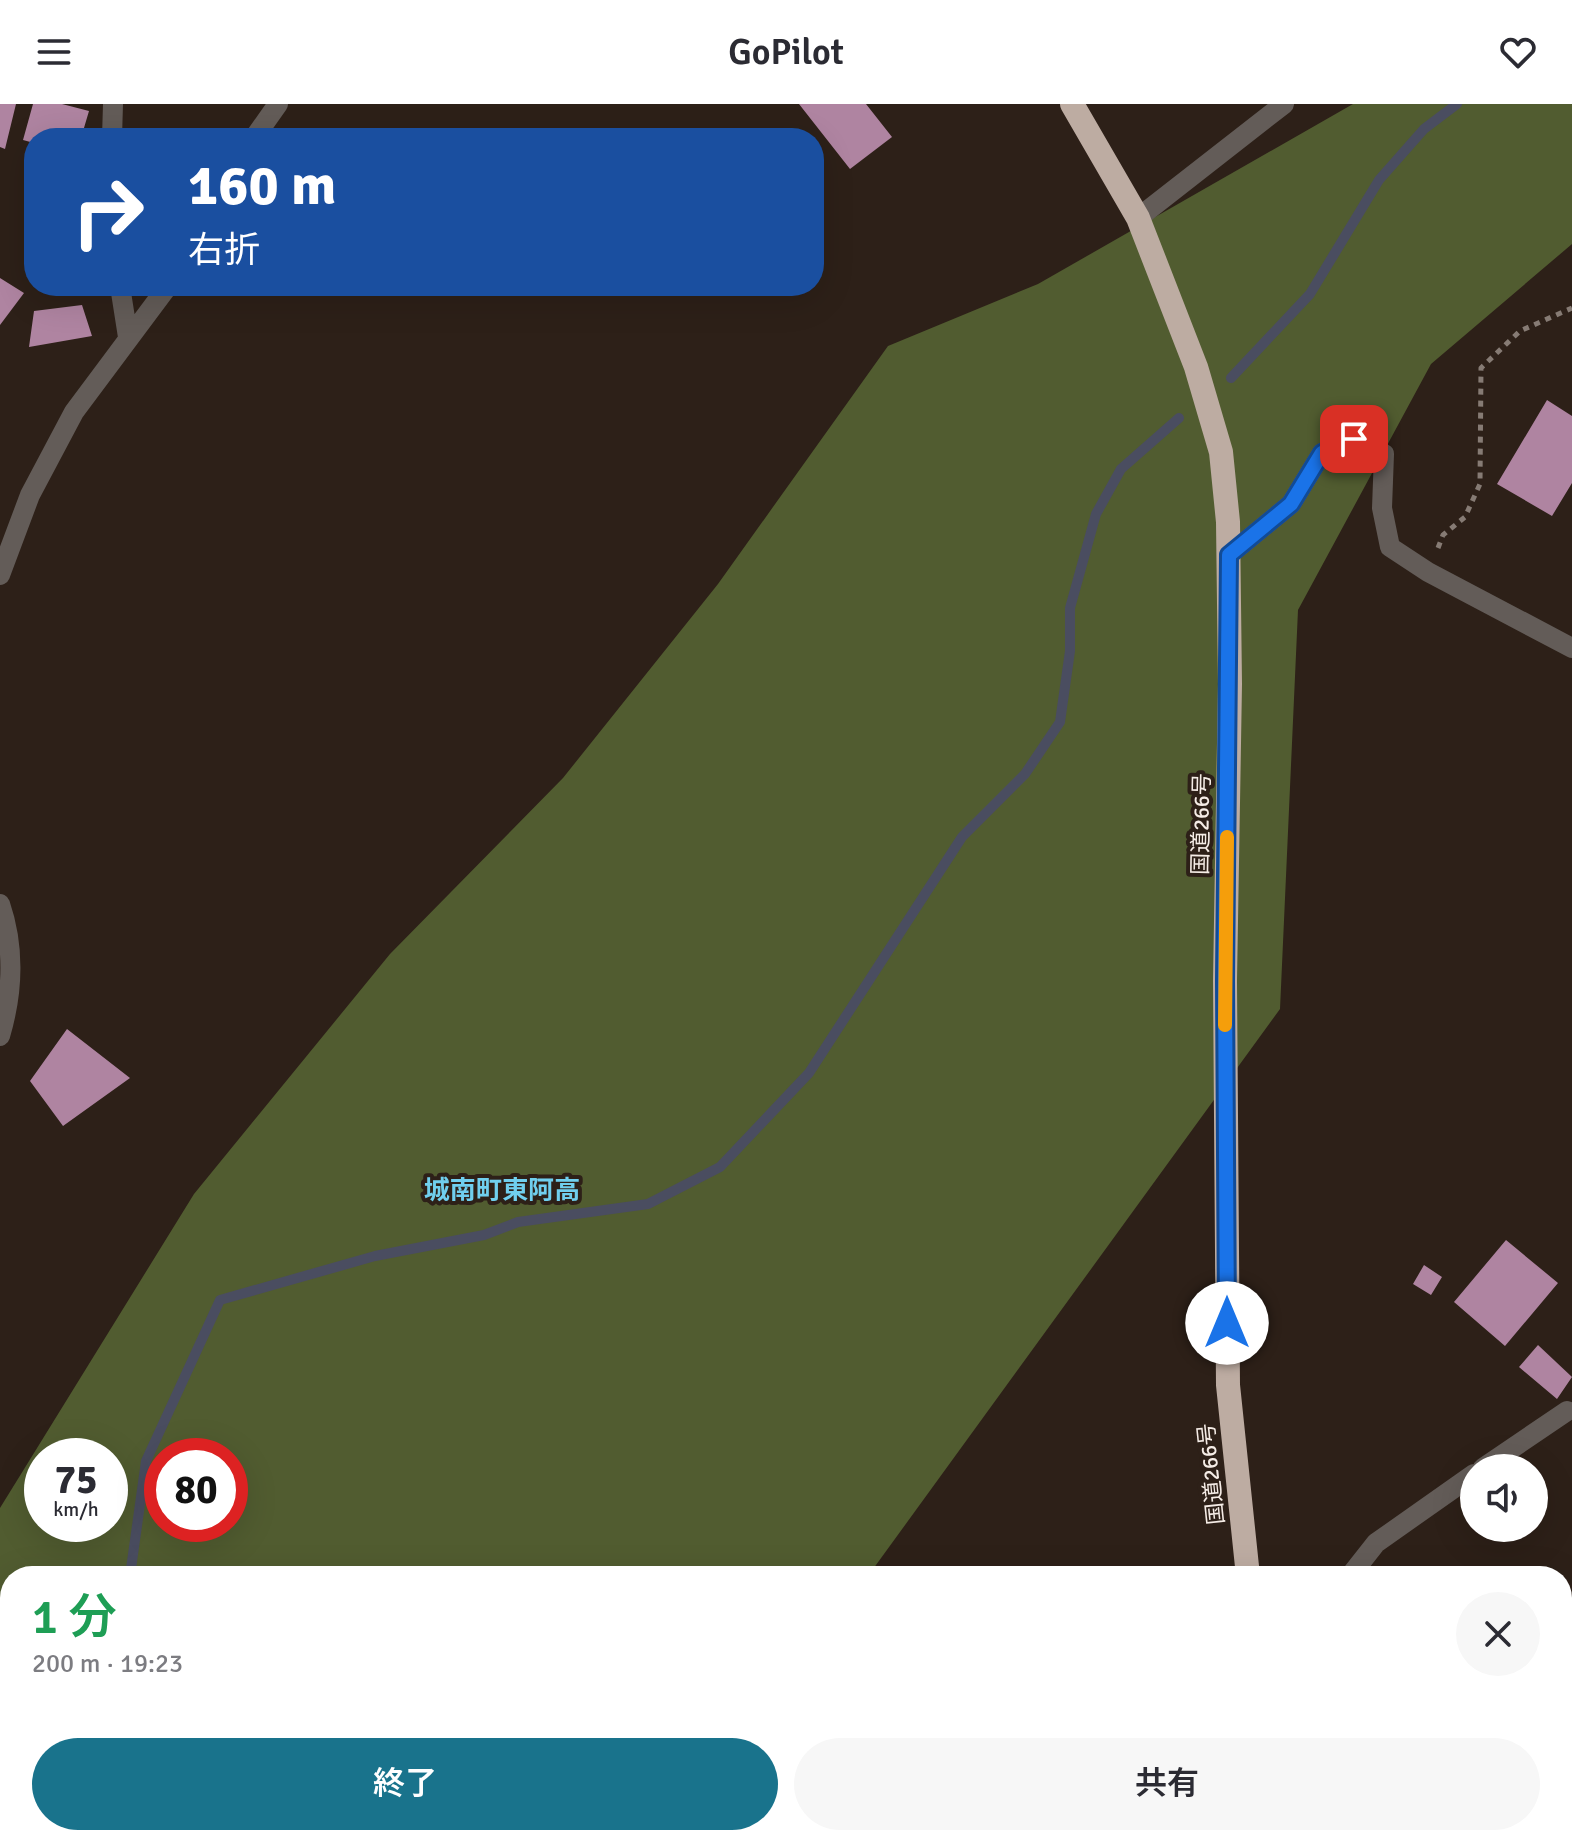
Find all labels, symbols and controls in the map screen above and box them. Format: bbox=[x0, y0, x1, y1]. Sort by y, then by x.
icon: menu bbox=[32, 30, 76, 74]
text: GoPilot bbox=[728, 30, 844, 75]
icon: heart bbox=[1496, 30, 1540, 74]
text: 160 m bbox=[188, 151, 336, 220]
icon: right bbox=[56, 160, 160, 264]
text: 右折 bbox=[188, 228, 260, 273]
pin bbox=[1320, 405, 1388, 473]
icon: arrive bbox=[1332, 417, 1376, 461]
street label: 国道266号 bbox=[1187, 773, 1215, 875]
district label: 城南町東阿高 bbox=[424, 1175, 580, 1207]
position arrow bbox=[1185, 1281, 1269, 1365]
street label: 国道266号 bbox=[1192, 1422, 1230, 1526]
speed limit sign: 80 bbox=[144, 1438, 248, 1542]
map controls bbox=[1460, 1454, 1548, 1542]
button: sound bbox=[1460, 1454, 1548, 1542]
text: 75 bbox=[54, 1455, 98, 1505]
text: km/h bbox=[53, 1497, 99, 1522]
text: 1 分 bbox=[32, 1588, 116, 1647]
button: close bbox=[1456, 1592, 1540, 1676]
text: 200 m · 19:23 bbox=[32, 1648, 183, 1680]
button: 終了 bbox=[32, 1738, 778, 1830]
button: 共有 bbox=[794, 1738, 1540, 1830]

